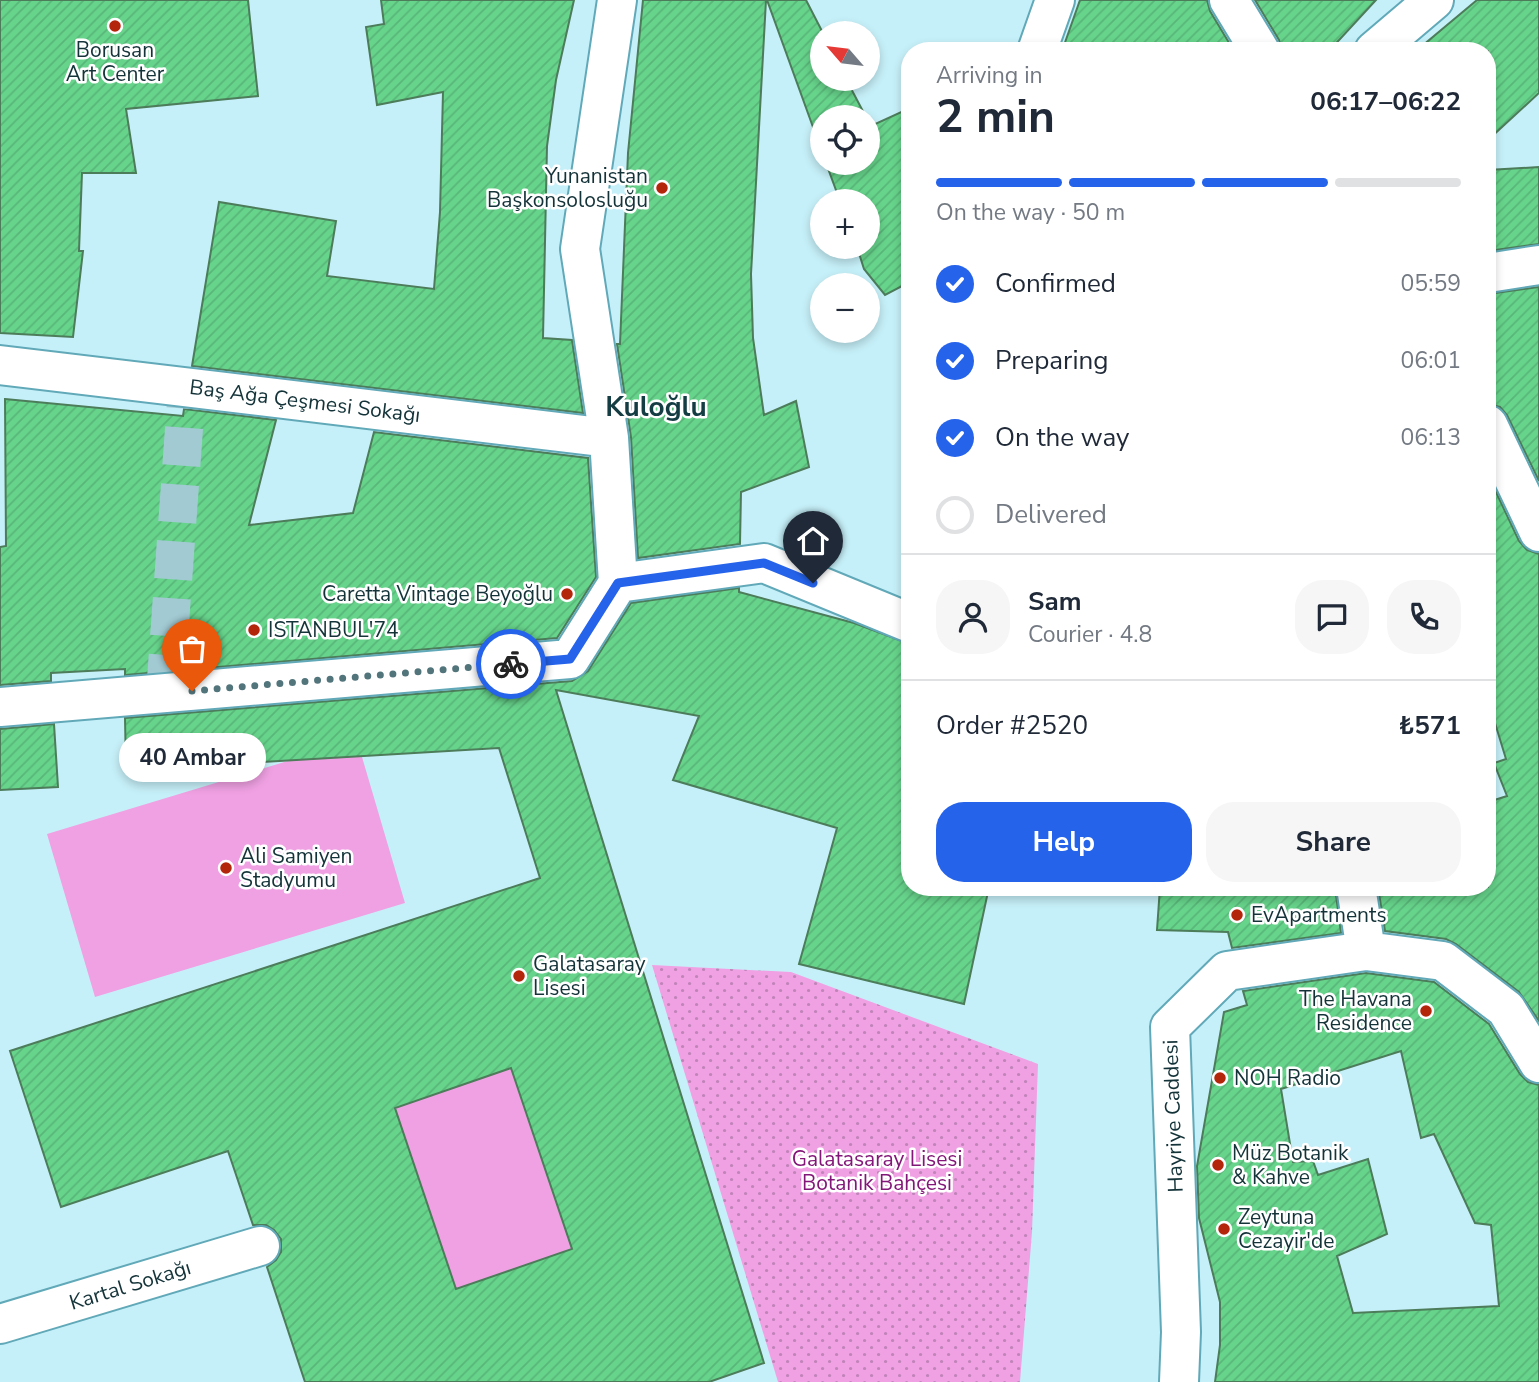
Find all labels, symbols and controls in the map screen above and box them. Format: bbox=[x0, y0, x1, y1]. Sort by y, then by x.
marker: Borusan Art Center bbox=[107, 18, 123, 34]
north arrow bbox=[810, 21, 880, 91]
map controls bbox=[810, 21, 880, 343]
place label: Borusan Art Center bbox=[66, 36, 165, 88]
text: Arriving in bbox=[936, 60, 1043, 91]
text: 06:17–06:22 bbox=[1310, 84, 1461, 119]
text: 2 min bbox=[936, 85, 1055, 148]
button: locate bbox=[810, 105, 880, 175]
place label: Yunanistan Başkonsolosluğu bbox=[487, 162, 648, 214]
marker: Yunanistan Başkonsolosluğu bbox=[654, 180, 670, 196]
button: + bbox=[810, 189, 880, 259]
text: On the way · 50 m bbox=[936, 197, 1125, 228]
icon: check bbox=[936, 265, 974, 303]
text: Confirmed bbox=[995, 266, 1116, 301]
text: 05:59 bbox=[1401, 268, 1461, 299]
button: − bbox=[810, 273, 880, 343]
icon: check bbox=[936, 342, 974, 380]
text: Preparing bbox=[995, 343, 1108, 378]
text: 06:01 bbox=[1401, 345, 1461, 376]
street label: Baş Ağa Çeşmesi Sokağı bbox=[188, 373, 422, 429]
district label: Kuloğlu bbox=[605, 388, 707, 426]
icon: check bbox=[936, 419, 974, 457]
text: On the way bbox=[995, 420, 1129, 455]
text: 06:13 bbox=[1401, 422, 1461, 453]
text: Delivered bbox=[995, 497, 1107, 532]
pin bbox=[783, 511, 843, 583]
icon: home bbox=[794, 522, 832, 560]
place label: Caretta Vintage Beyoğlu bbox=[322, 580, 553, 608]
button: person bbox=[936, 580, 1010, 654]
button: chat bbox=[1295, 580, 1369, 654]
button: phone bbox=[1387, 580, 1461, 654]
text: Sam bbox=[1028, 584, 1081, 619]
marker: Caretta Vintage Beyoğlu bbox=[559, 586, 575, 602]
place label: ISTANBUL'74 bbox=[268, 616, 399, 644]
pin bbox=[162, 619, 222, 691]
text: Courier · 4.8 bbox=[1028, 619, 1152, 650]
marker: ISTANBUL'74 bbox=[246, 622, 262, 638]
courier bbox=[476, 629, 546, 699]
icon: bag bbox=[173, 630, 211, 668]
icon: bike bbox=[492, 645, 530, 683]
text: Order #2520 bbox=[936, 708, 1088, 743]
text: ₺571 bbox=[1399, 708, 1461, 743]
callout: 40 Ambar bbox=[118, 733, 266, 782]
text: 40 Ambar bbox=[139, 742, 246, 773]
button: Help bbox=[936, 802, 1192, 882]
button: Share bbox=[1206, 802, 1461, 882]
place label: Ali Samiyen Stadyumu bbox=[240, 842, 352, 894]
marker: Ali Samiyen Stadyumu bbox=[218, 860, 234, 876]
place label: EvApartments bbox=[1251, 901, 1387, 929]
marker: EvApartments bbox=[1229, 907, 1245, 923]
place label: Galatasaray Lisesi bbox=[533, 950, 646, 1002]
marker: Galatasaray Lisesi bbox=[511, 968, 527, 984]
place label: The Havana Residence bbox=[1299, 985, 1412, 1037]
marker: The Havana Residence bbox=[1418, 1003, 1434, 1019]
street label: Hayriye Caddesi bbox=[1156, 1039, 1190, 1193]
place label: NOH Radio bbox=[1234, 1064, 1341, 1092]
marker: NOH Radio bbox=[1212, 1070, 1228, 1086]
place label: Müz Botanik & Kahve bbox=[1232, 1139, 1349, 1191]
park label: Galatasaray Lisesi Botanik Bahçesi bbox=[792, 1145, 962, 1197]
marker: Müz Botanik & Kahve bbox=[1210, 1157, 1226, 1173]
place label: Zeytuna Cezayir'de bbox=[1238, 1203, 1334, 1255]
marker: Zeytuna Cezayir'de bbox=[1216, 1221, 1232, 1237]
street label: Kartal Sokağı bbox=[66, 1253, 194, 1317]

